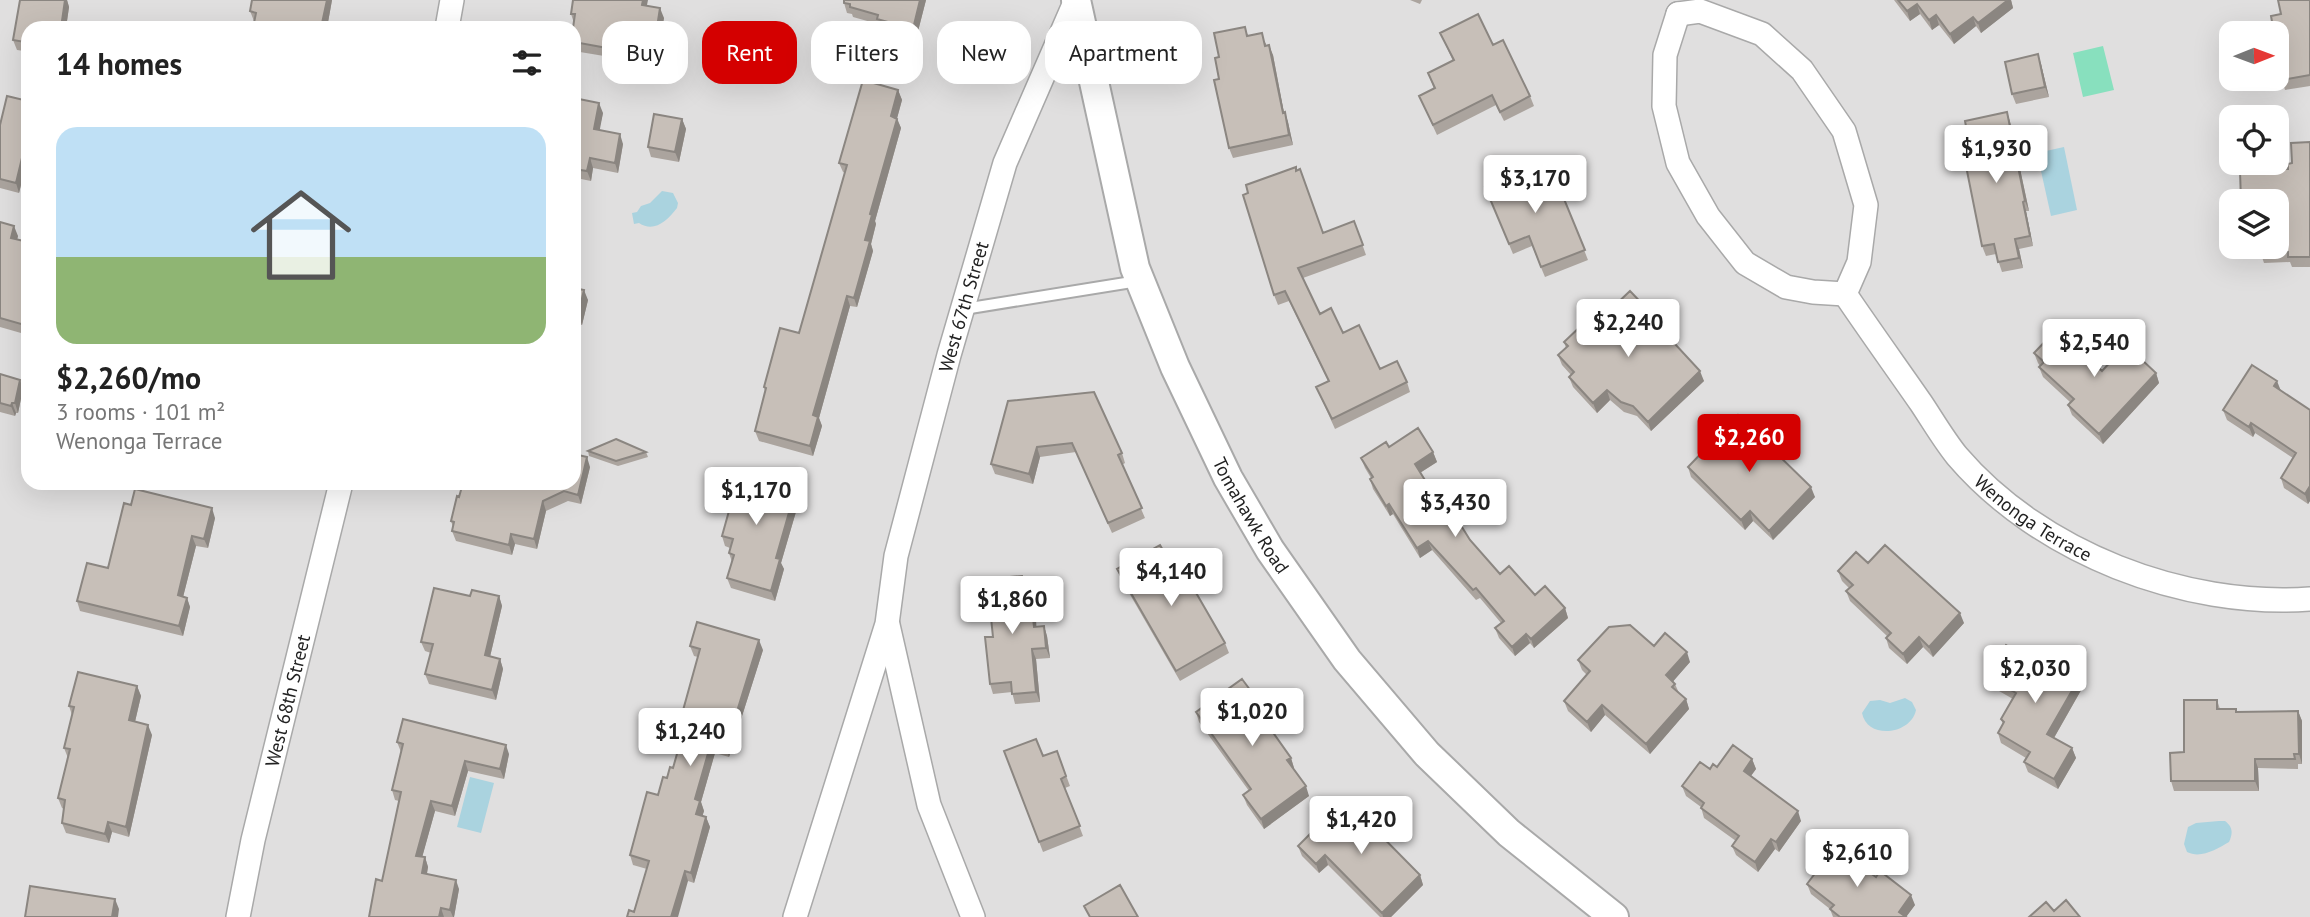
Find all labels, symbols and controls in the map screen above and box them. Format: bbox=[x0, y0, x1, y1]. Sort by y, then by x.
chip: Buy bbox=[602, 21, 688, 84]
chip: Rent bbox=[702, 21, 797, 84]
chip: Filters bbox=[811, 21, 923, 84]
chip: New bbox=[937, 21, 1031, 84]
chip: Apartment bbox=[1045, 21, 1202, 84]
north arrow bbox=[2219, 21, 2289, 91]
map controls bbox=[2219, 21, 2289, 259]
text: 14 homes bbox=[56, 44, 182, 83]
icon: filters bbox=[508, 44, 546, 82]
button: locate bbox=[2219, 105, 2289, 175]
pin: $1,930 bbox=[1939, 125, 2053, 185]
text: $1,930 bbox=[1960, 133, 2032, 162]
pin: $3,170 bbox=[1478, 156, 1592, 215]
text: $3,170 bbox=[1499, 163, 1571, 192]
icon: home bbox=[238, 172, 364, 298]
button: layers bbox=[2219, 189, 2289, 259]
street label: West 67th Street bbox=[933, 238, 994, 375]
pin: $2,240 bbox=[1571, 300, 1685, 359]
text: $2,240 bbox=[1592, 307, 1664, 336]
pin: $2,540 bbox=[2037, 320, 2151, 379]
text: $2,540 bbox=[2058, 327, 2130, 356]
text: $2,260/mo bbox=[56, 358, 201, 397]
text: 3 rooms · 101 m² bbox=[56, 397, 225, 426]
pin: $2,260 bbox=[1692, 414, 1806, 474]
text: $2,260 bbox=[1713, 422, 1785, 451]
text: Wenonga Terrace bbox=[56, 426, 223, 455]
street label: Tomahawk Road bbox=[1208, 453, 1295, 578]
pin: $1,170 bbox=[699, 468, 813, 527]
street label: Wenonga Terrace bbox=[1969, 469, 2096, 566]
text: $1,170 bbox=[720, 475, 792, 504]
pin: $3,430 bbox=[1398, 480, 1512, 539]
text: $3,430 bbox=[1419, 487, 1491, 516]
pin: $4,140 bbox=[1114, 548, 1228, 608]
text: $4,140 bbox=[1135, 556, 1207, 585]
pin: $1,860 bbox=[955, 576, 1069, 636]
text: $1,860 bbox=[976, 584, 1048, 613]
street label: West 68th Street bbox=[260, 632, 315, 769]
pin: $2,030 bbox=[1978, 646, 2092, 705]
text: $2,030 bbox=[1999, 653, 2071, 682]
pin: $1,020 bbox=[1195, 688, 1309, 748]
text: $1,020 bbox=[1216, 696, 1288, 725]
pin: $1,240 bbox=[633, 708, 747, 768]
text: $1,240 bbox=[654, 716, 726, 745]
pin: $1,420 bbox=[1304, 796, 1418, 856]
text: $1,420 bbox=[1325, 804, 1397, 833]
pin: $2,610 bbox=[1800, 830, 1914, 889]
text: $2,610 bbox=[1821, 837, 1893, 866]

